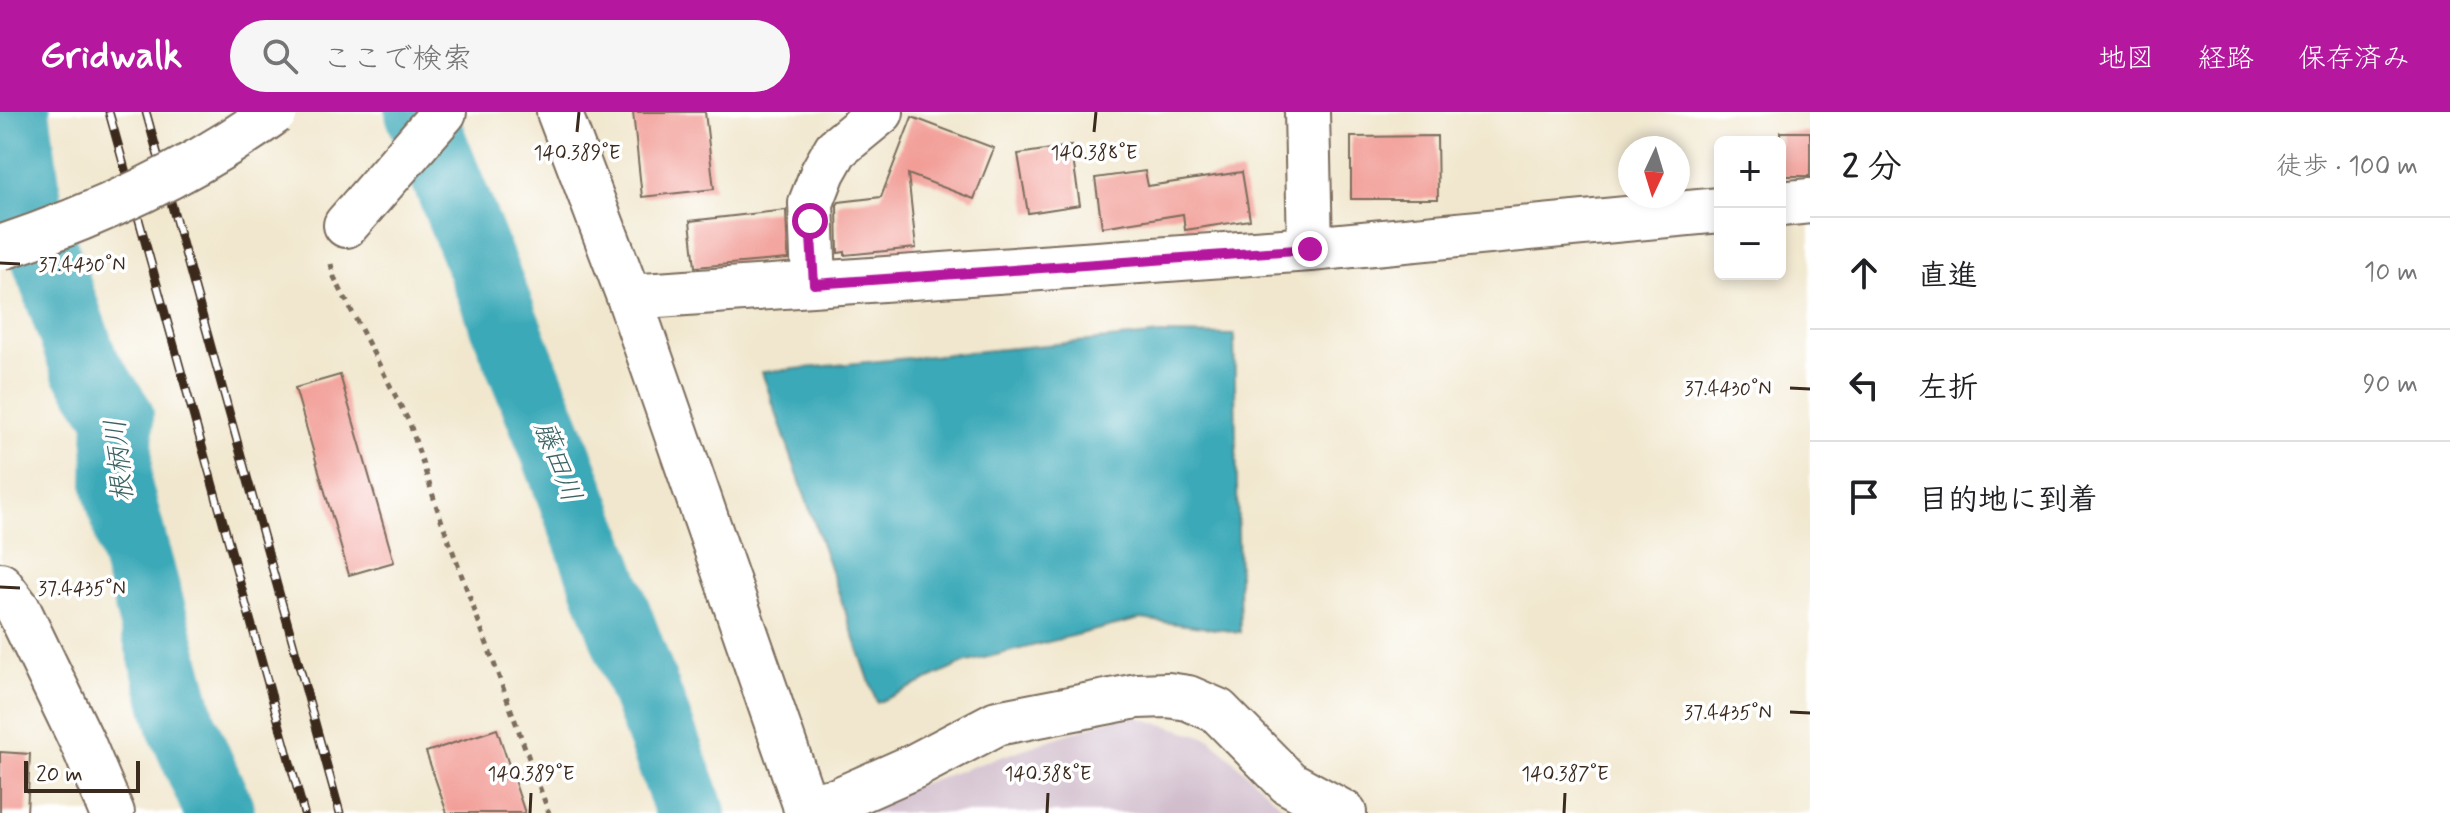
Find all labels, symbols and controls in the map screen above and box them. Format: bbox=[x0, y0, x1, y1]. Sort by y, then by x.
search box bbox=[230, 20, 790, 92]
text: Gridwalk bbox=[40, 32, 182, 81]
icon: search bbox=[258, 34, 302, 78]
text: ここで検索 bbox=[322, 40, 472, 79]
text: 地図 bbox=[2098, 41, 2154, 78]
text: 経路 bbox=[2198, 41, 2254, 78]
text: 保存済み bbox=[2298, 41, 2410, 78]
north arrow bbox=[1618, 136, 1690, 208]
map controls bbox=[1714, 136, 1786, 280]
button: + bbox=[1714, 136, 1786, 208]
text: 140.389°E bbox=[534, 140, 620, 167]
text: 140.388°E bbox=[1050, 140, 1138, 167]
text: 2 分 bbox=[1842, 145, 1902, 190]
text: 徒歩 · 100 m bbox=[2276, 150, 2418, 184]
route start bbox=[792, 203, 828, 239]
button: − bbox=[1714, 208, 1786, 280]
route end bbox=[1292, 231, 1328, 267]
icon: ahead bbox=[1842, 251, 1886, 295]
text: 37.4430°N bbox=[39, 252, 126, 279]
text: 10 m bbox=[2364, 256, 2418, 290]
text: 直進 bbox=[1918, 257, 1978, 296]
icon: left bbox=[1842, 363, 1886, 407]
text: 90 m bbox=[2363, 368, 2418, 402]
text: 左折 bbox=[1918, 369, 1978, 408]
text: 37.4430°N bbox=[1685, 376, 1772, 403]
water label: 藤田川 bbox=[524, 416, 589, 508]
water label: 根柄川 bbox=[98, 417, 143, 504]
icon: arrive bbox=[1842, 475, 1886, 519]
text: 目的地に到着 bbox=[1918, 481, 2098, 520]
text: 37.4435°N bbox=[38, 576, 126, 603]
text: 37.4435°N bbox=[1684, 700, 1772, 727]
scale bar bbox=[24, 757, 140, 793]
text: 20 m bbox=[36, 761, 83, 789]
text: 140.389°E bbox=[488, 761, 574, 788]
text: 140.388°E bbox=[1004, 761, 1092, 788]
text: 140.387°E bbox=[1521, 761, 1609, 788]

